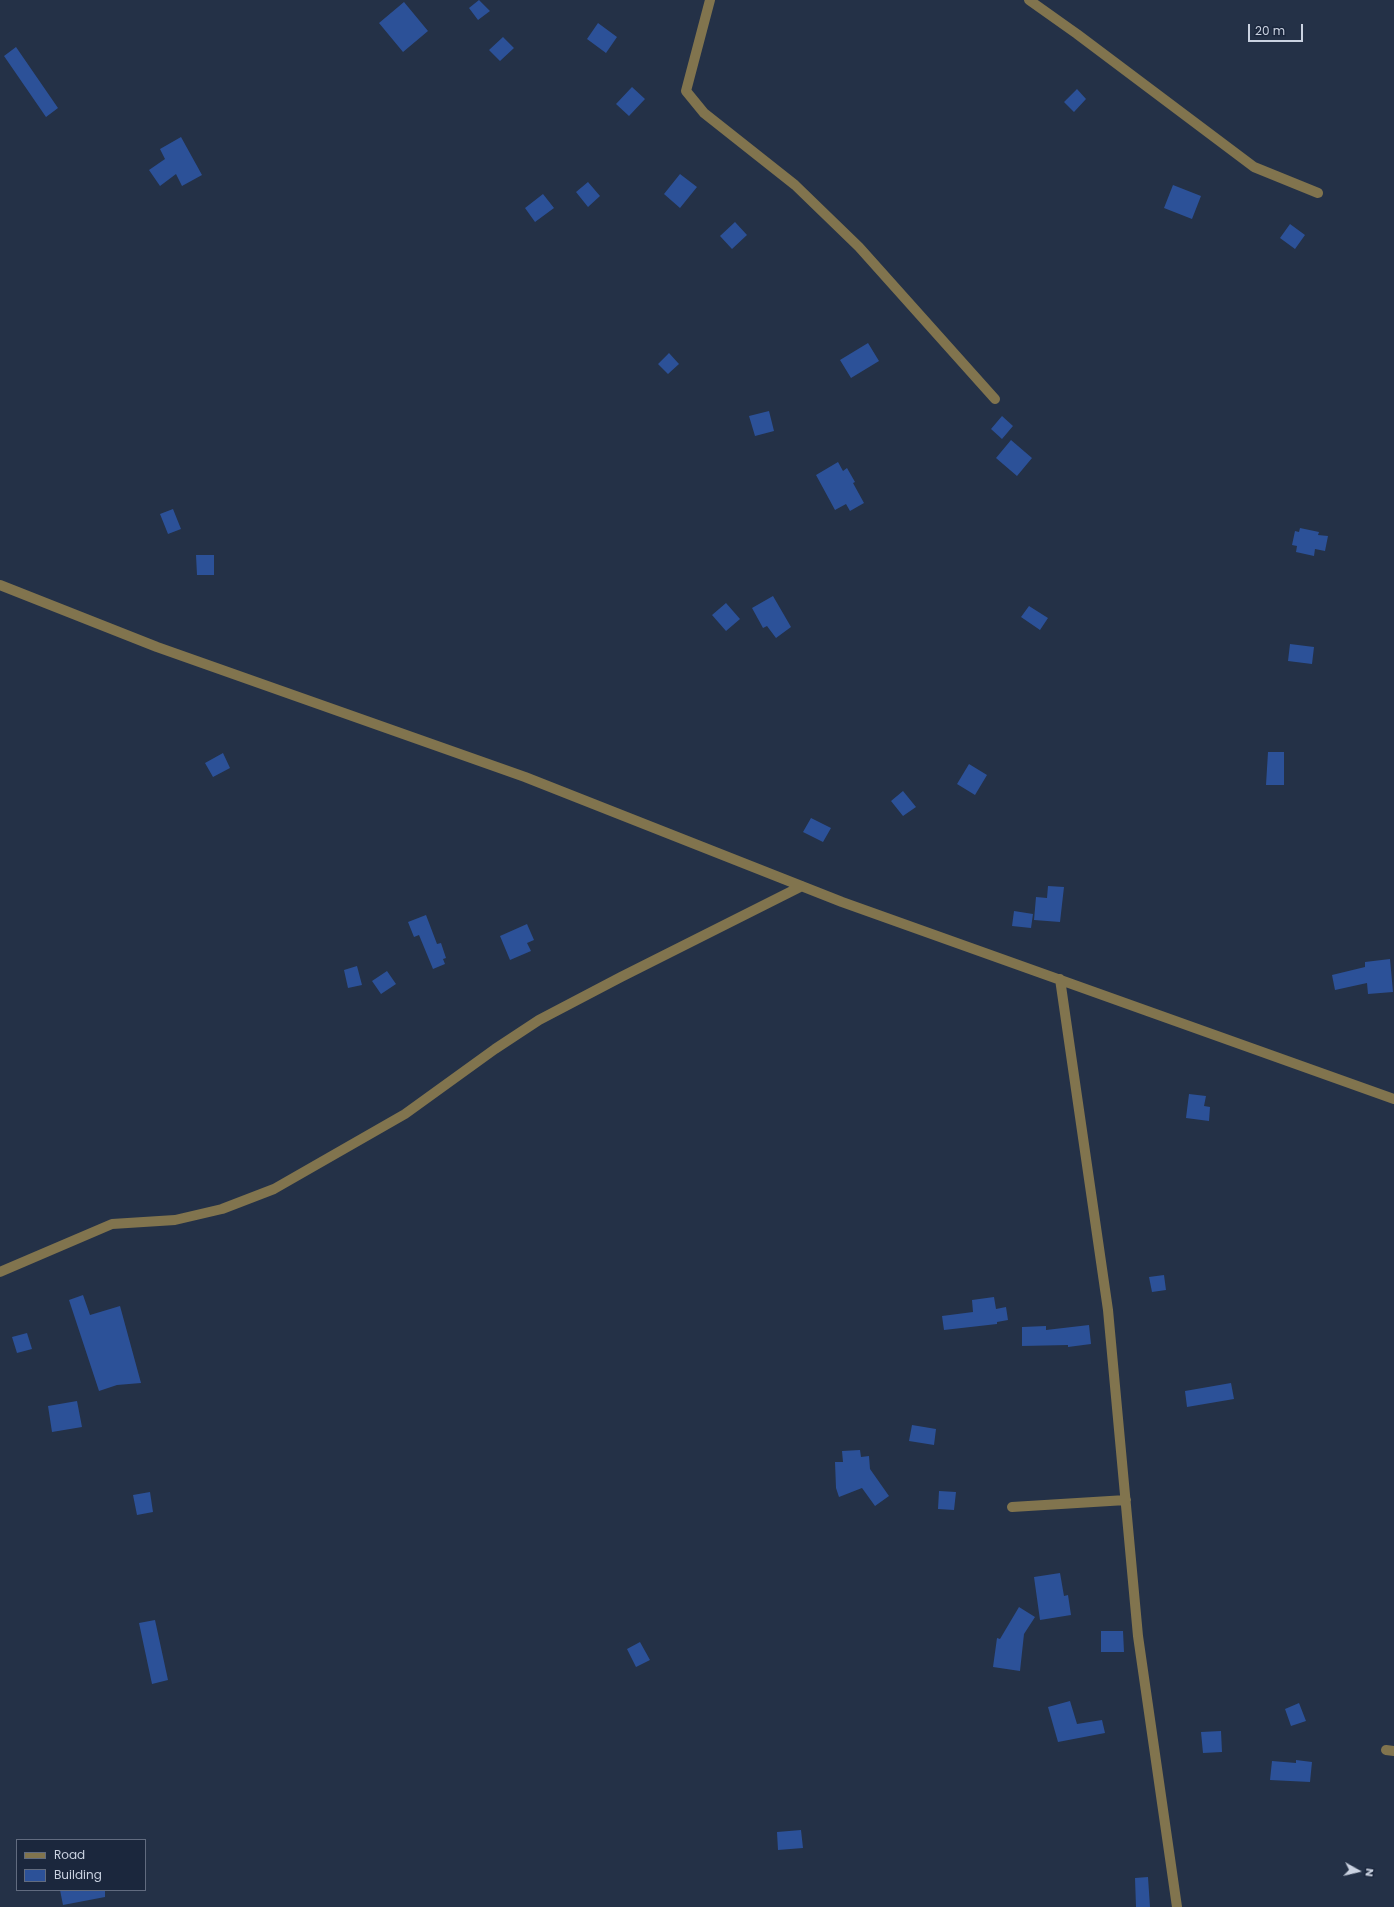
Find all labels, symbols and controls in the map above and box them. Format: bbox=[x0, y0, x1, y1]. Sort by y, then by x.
scale bar bbox=[1250, 16, 1305, 42]
text: 20 m bbox=[1255, 22, 1285, 39]
legend bbox=[16, 1839, 146, 1891]
text: Road bbox=[54, 1846, 85, 1863]
north arrow bbox=[1338, 1851, 1378, 1891]
text: Building bbox=[54, 1866, 102, 1883]
text: N bbox=[1361, 1867, 1378, 1878]

